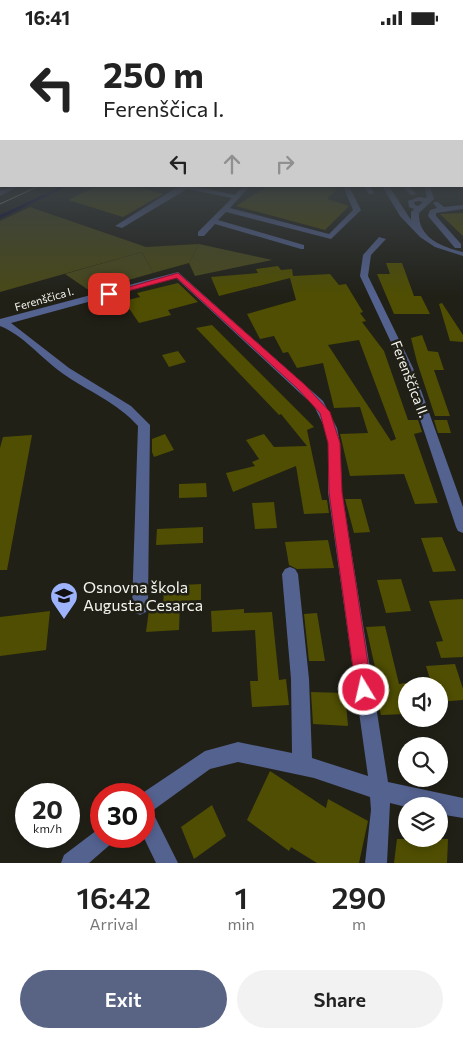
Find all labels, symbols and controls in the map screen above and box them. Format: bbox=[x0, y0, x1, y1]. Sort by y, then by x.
text: 16:41 bbox=[25, 6, 70, 29]
text: 250 m bbox=[103, 52, 204, 95]
icon: left bbox=[20, 55, 85, 120]
text: Ferenščica I. bbox=[103, 95, 224, 122]
icon: left bbox=[165, 150, 193, 178]
icon: ahead bbox=[218, 150, 246, 178]
icon: right bbox=[271, 150, 299, 178]
pin bbox=[88, 273, 130, 315]
icon: arrive bbox=[95, 280, 123, 308]
street label: Ferenščica I. bbox=[13, 284, 75, 313]
street label: Ferenščica II. bbox=[388, 338, 433, 420]
place label: Osnovna škola Augusta Cesarca bbox=[83, 577, 203, 614]
school or university icon: Osnovna škola Augusta Cesarca bbox=[49, 581, 79, 620]
position arrow bbox=[337, 663, 389, 715]
map controls bbox=[398, 677, 448, 847]
button: sound bbox=[398, 677, 448, 727]
button: search bbox=[398, 737, 448, 787]
speed limit sign: 30 bbox=[90, 783, 155, 848]
text: 20 bbox=[32, 794, 63, 824]
button: layers bbox=[398, 797, 448, 847]
text: km/h bbox=[33, 821, 62, 835]
text: 16:42 bbox=[77, 878, 151, 915]
text: 1 bbox=[234, 878, 248, 915]
text: 290 bbox=[331, 878, 386, 915]
text: Arrival bbox=[90, 914, 138, 933]
text: min bbox=[228, 914, 255, 933]
text: m bbox=[352, 914, 366, 933]
button: Exit bbox=[20, 970, 227, 1028]
button: Share bbox=[237, 970, 443, 1028]

